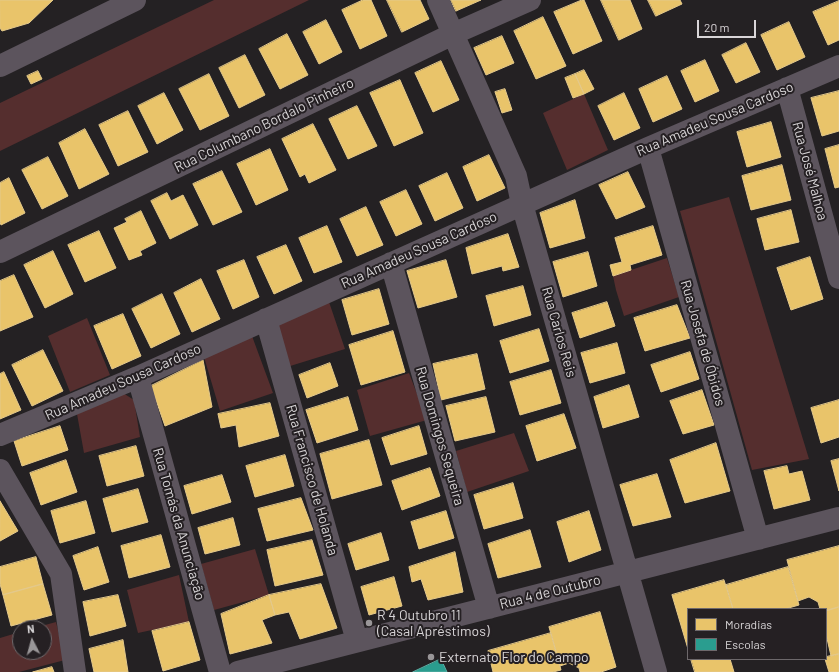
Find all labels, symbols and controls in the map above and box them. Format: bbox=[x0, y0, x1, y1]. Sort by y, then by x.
scale bar bbox=[699, 12, 758, 38]
text: 20 m bbox=[704, 20, 730, 34]
street label: Rua Columbano Bordalo Pinheiro bbox=[172, 74, 356, 176]
street label: Rua Amadeu Sousa Cardoso bbox=[634, 78, 796, 160]
street label: Rua José Malhoa bbox=[789, 120, 831, 222]
street label: Rua Amadeu Sousa Cardoso bbox=[338, 208, 500, 292]
street label: Rua Josefa de Óbidos bbox=[677, 278, 729, 408]
street label: Rua Carlos Reis bbox=[538, 285, 580, 379]
street label: Rua Amadeu Sousa Cardoso bbox=[42, 340, 204, 424]
street label: Rua Domingos Sequeira bbox=[412, 365, 468, 507]
street label: Rua Francisco de Holanda bbox=[282, 403, 342, 557]
street label: Rua Tomás da Anunciação bbox=[149, 446, 209, 602]
street label: Rua 4 de Outubro bbox=[498, 571, 602, 613]
place label: R 4 Outubro 11 (Casal Apréstimos) bbox=[377, 607, 490, 640]
legend bbox=[687, 608, 827, 660]
text: Moradias bbox=[725, 617, 772, 631]
marker: R 4 Outubro 11 (Casal Apréstimos) bbox=[364, 618, 374, 628]
north arrow bbox=[12, 620, 52, 660]
text: N bbox=[26, 622, 35, 635]
text: Escolas bbox=[725, 637, 765, 651]
place label: Externato Flor do Campo bbox=[439, 649, 589, 665]
marker: Externato Flor do Campo bbox=[426, 652, 436, 662]

